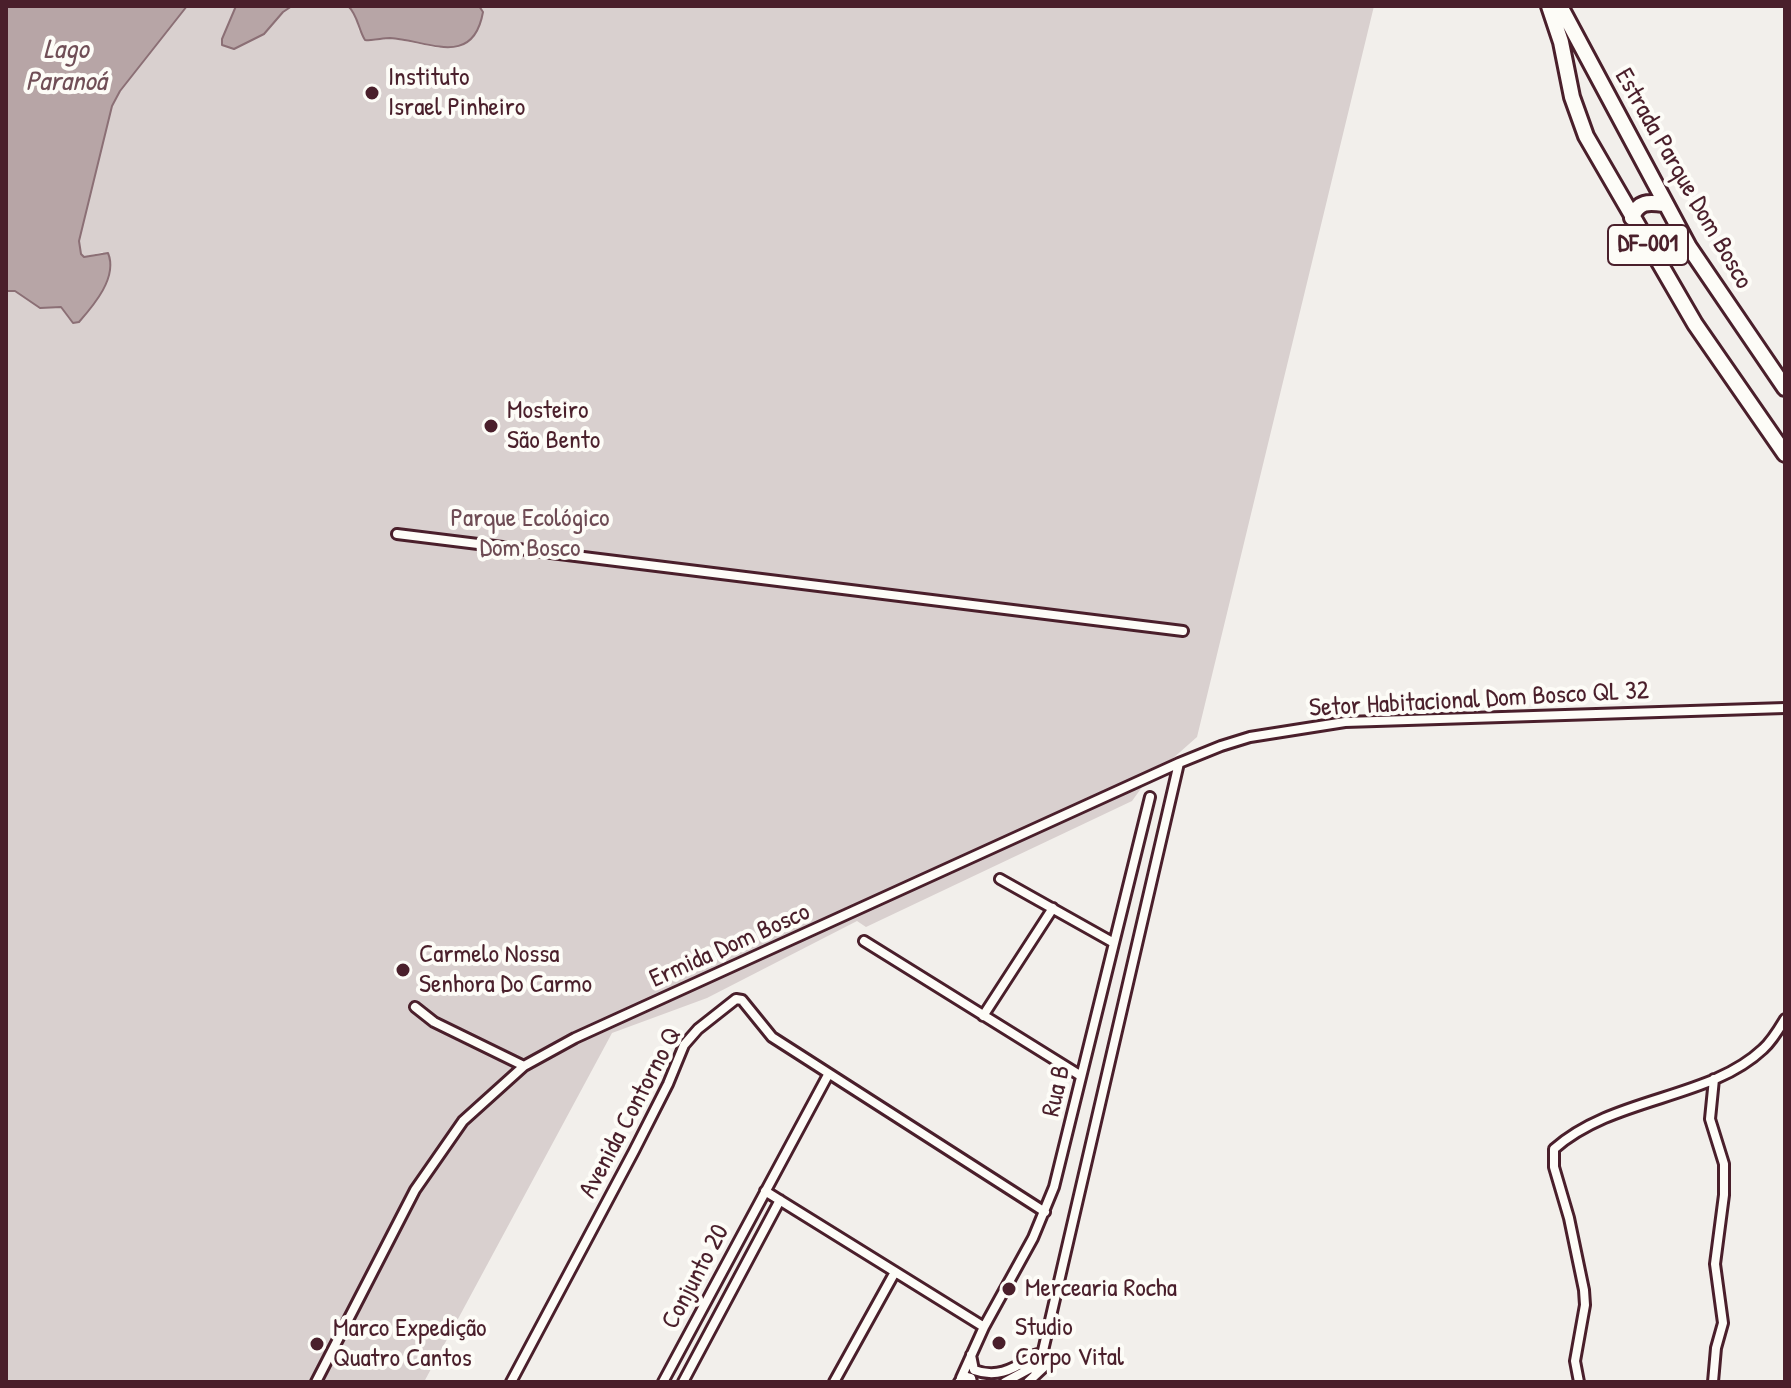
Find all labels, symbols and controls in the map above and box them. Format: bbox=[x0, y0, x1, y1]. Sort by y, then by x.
water label: Lago Paranoá bbox=[25, 34, 107, 100]
place label: Instituto Israel Pinheiro bbox=[388, 62, 525, 124]
street label: Estrada Parque Dom Bosco bbox=[1607, 63, 1759, 295]
marker: Instituto Israel Pinheiro bbox=[363, 84, 381, 102]
road number: DF-001 bbox=[1608, 225, 1688, 265]
place label: Mosteiro São Bento bbox=[507, 395, 600, 456]
marker: Mosteiro São Bento bbox=[482, 417, 500, 435]
park label: Parque Ecológico Dom Bosco bbox=[451, 503, 609, 564]
street label: Setor Habitacional Dom Bosco QL 32 bbox=[1308, 676, 1650, 724]
street label: Ermida Dom Bosco bbox=[645, 897, 815, 995]
place label: Carmelo Nossa Senhora Do Carmo bbox=[419, 939, 592, 1000]
marker: Carmelo Nossa Senhora Do Carmo bbox=[394, 961, 412, 979]
street label: Avenida Contorno Q bbox=[573, 1022, 689, 1204]
street label: Rua B bbox=[1036, 1062, 1078, 1120]
street label: Conjunto 20 bbox=[655, 1219, 737, 1335]
place label: Mercearia Rocha bbox=[1025, 1273, 1177, 1305]
marker: Mercearia Rocha bbox=[1000, 1280, 1018, 1298]
place label: Studio Corpo Vital bbox=[1015, 1312, 1124, 1374]
place label: Marco Expedição Quatro Cantos bbox=[333, 1313, 487, 1374]
marker: Studio Corpo Vital bbox=[990, 1334, 1008, 1352]
marker: Marco Expedição Quatro Cantos bbox=[308, 1335, 326, 1353]

